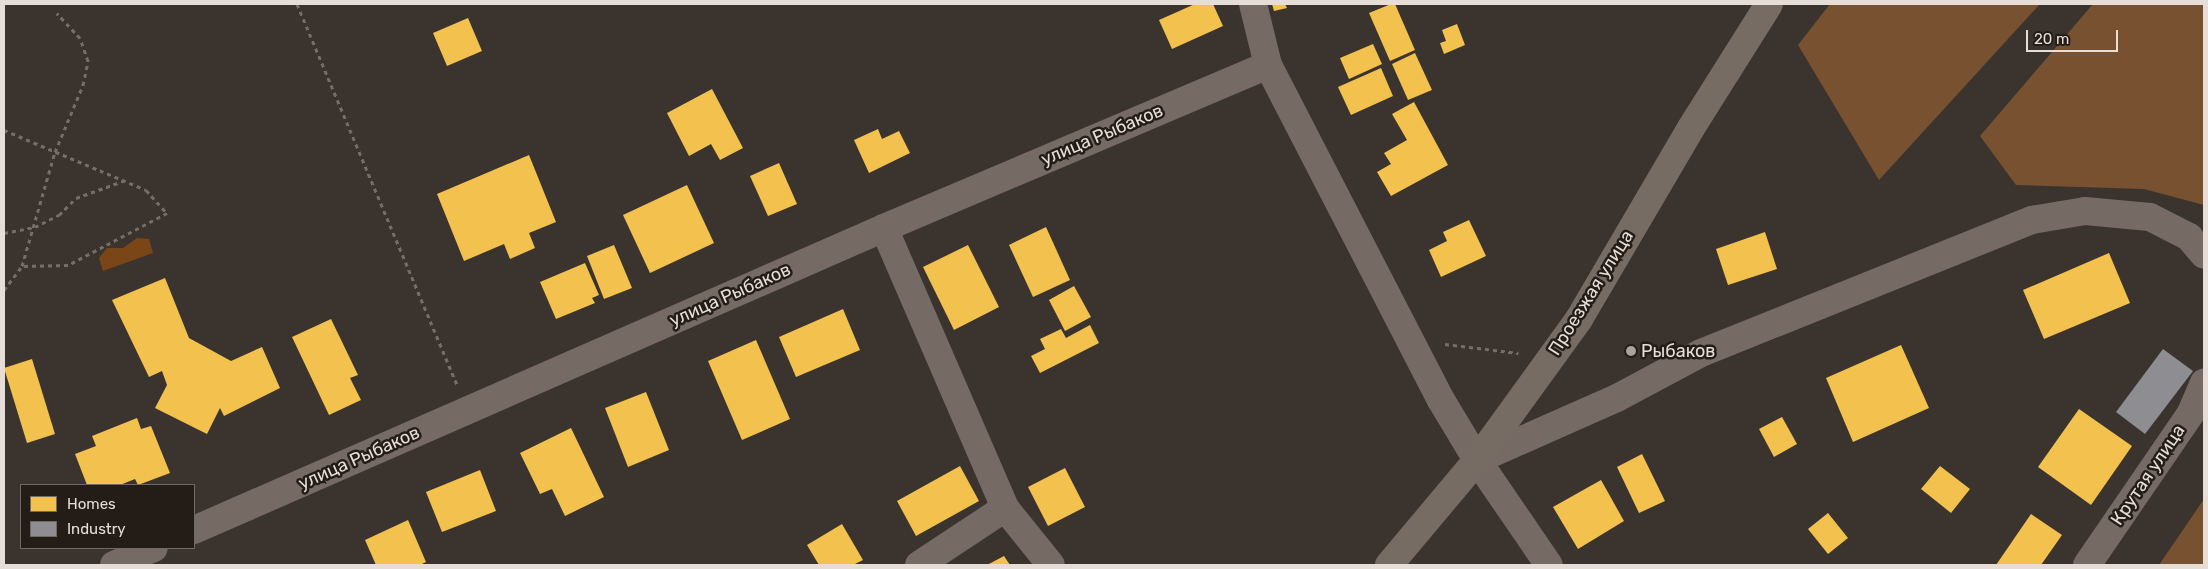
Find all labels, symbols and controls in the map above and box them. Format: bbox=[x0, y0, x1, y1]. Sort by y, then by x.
scale bar bbox=[2028, 20, 2120, 52]
text: 20 m bbox=[2034, 30, 2069, 48]
street label: улица Рыбаков bbox=[1038, 100, 1166, 170]
street label: Проезжая улица bbox=[1544, 226, 1638, 360]
street label: улица Рыбаков bbox=[666, 259, 794, 331]
place label: Рыбаков bbox=[1641, 340, 1715, 362]
marker: Рыбаков bbox=[1625, 345, 1637, 357]
street label: Крутая улица bbox=[2106, 421, 2190, 529]
street label: улица Рыбаков bbox=[295, 422, 423, 494]
legend bbox=[20, 484, 195, 549]
text: Homes bbox=[67, 495, 116, 513]
text: Industry bbox=[67, 520, 126, 538]

